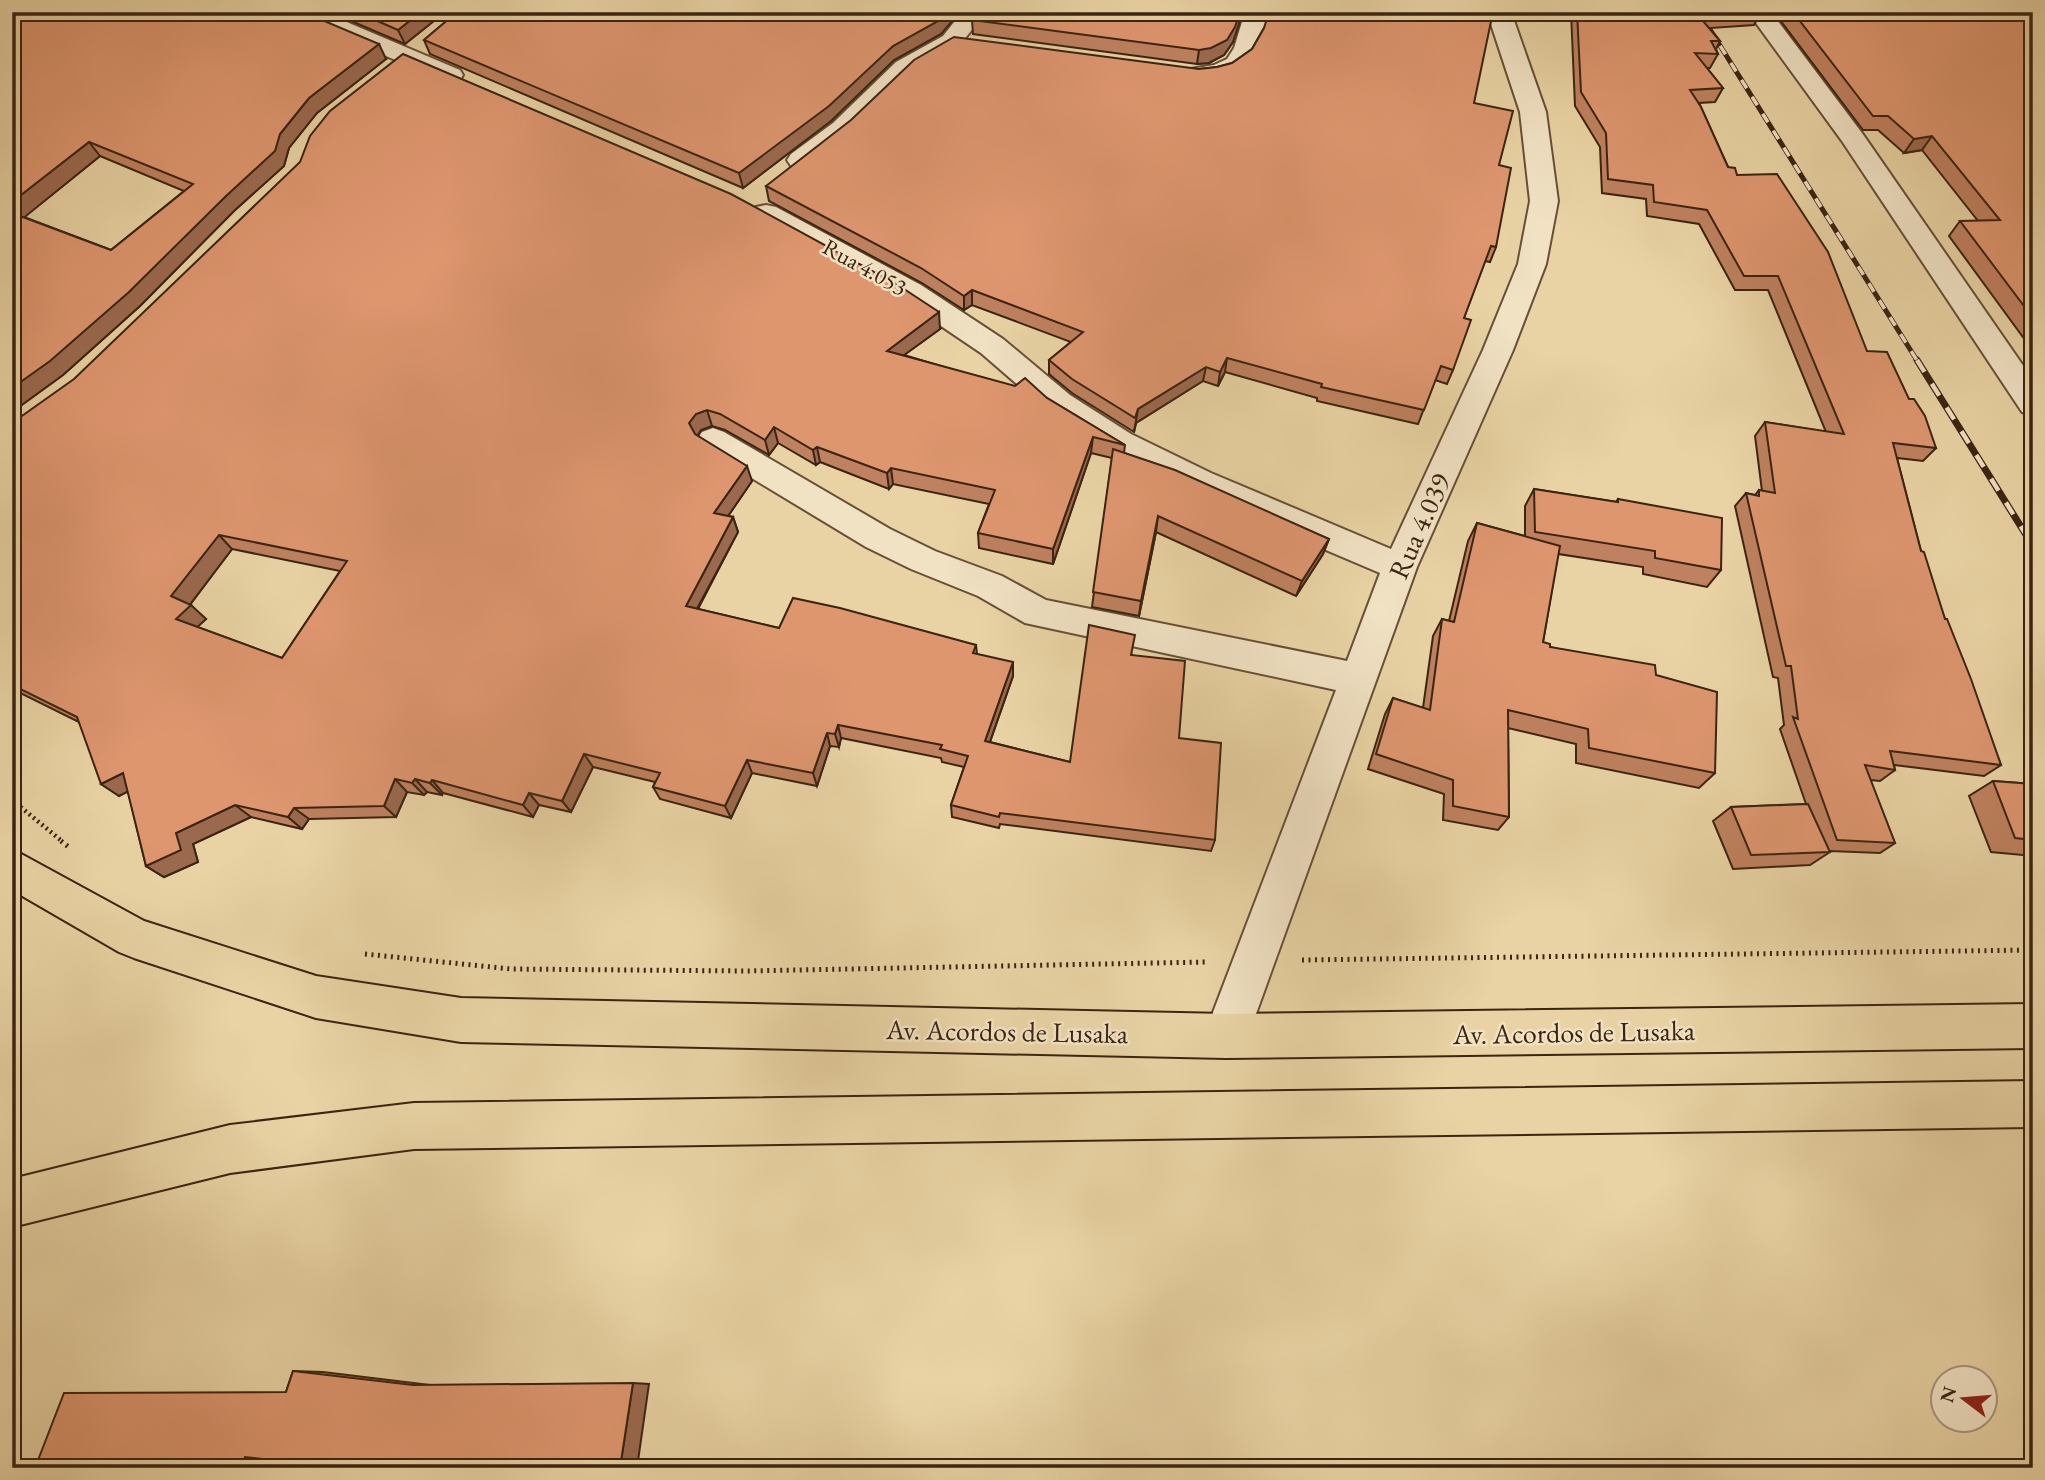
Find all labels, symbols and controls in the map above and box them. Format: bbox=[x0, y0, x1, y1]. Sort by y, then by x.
street label: Rua 4.053 bbox=[818, 232, 912, 302]
street label: Rua 4.039 bbox=[1380, 468, 1458, 584]
street label: Av. Acordos de Lusaka bbox=[885, 1011, 1129, 1051]
street label: Av. Acordos de Lusaka bbox=[1452, 1012, 1696, 1052]
north arrow bbox=[1930, 1364, 2000, 1434]
text: N bbox=[1934, 1383, 1962, 1405]

